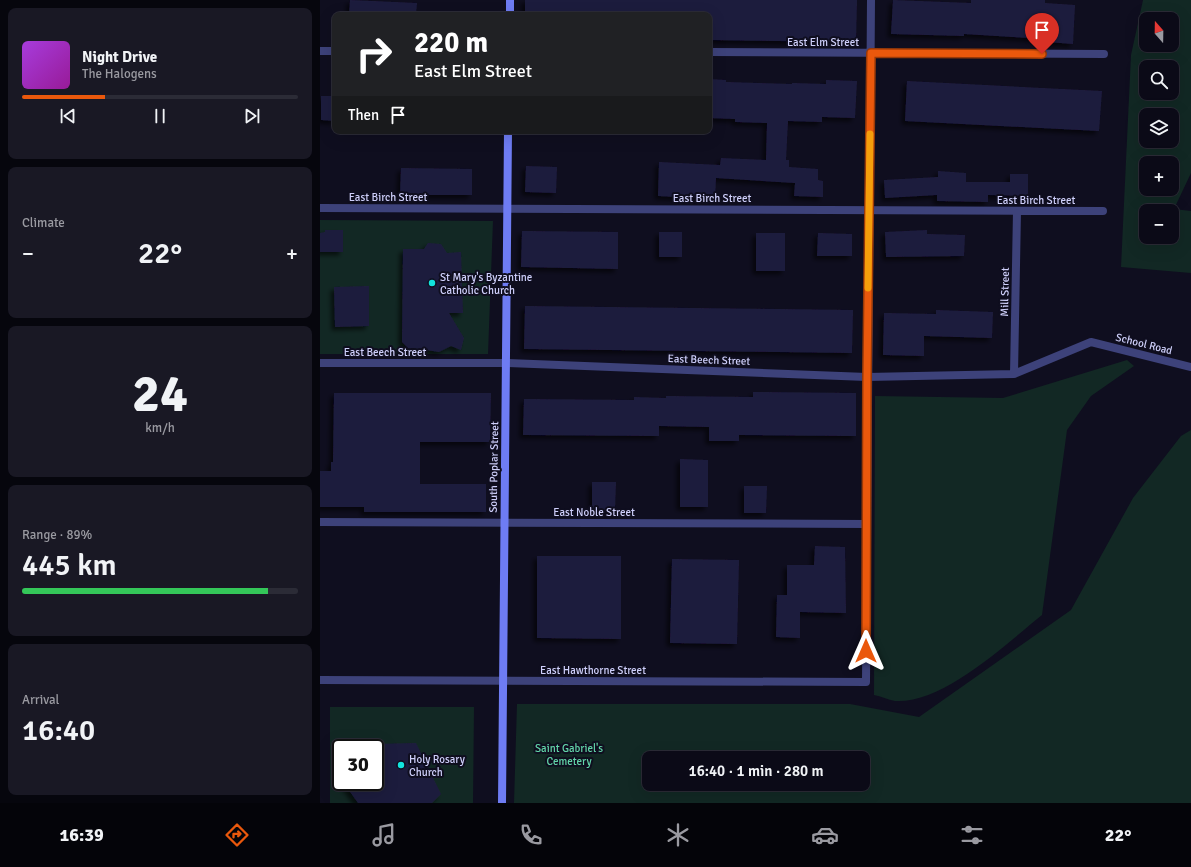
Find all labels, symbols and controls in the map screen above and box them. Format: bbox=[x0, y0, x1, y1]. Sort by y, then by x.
north arrow bbox=[1139, 12, 1179, 52]
map controls bbox=[1139, 12, 1179, 244]
pin bbox=[1025, 13, 1059, 54]
icon: arrive bbox=[1031, 19, 1053, 41]
text: 220 m bbox=[414, 26, 488, 60]
icon: right bbox=[348, 28, 400, 80]
street label: East Elm Street bbox=[787, 36, 859, 49]
text: Night Drive bbox=[82, 48, 157, 66]
text: East Elm Street bbox=[414, 60, 532, 82]
button: search bbox=[1139, 60, 1179, 100]
text: The Halogens bbox=[82, 66, 157, 82]
icon: arrive bbox=[387, 104, 409, 126]
icon: previous bbox=[57, 105, 79, 127]
icon: pause bbox=[149, 105, 171, 127]
icon: next bbox=[241, 105, 263, 127]
text: Then bbox=[348, 106, 379, 124]
button: layers bbox=[1139, 108, 1179, 148]
button: + bbox=[1139, 156, 1179, 196]
street label: East Birch Street bbox=[349, 191, 427, 204]
street label: East Birch Street bbox=[673, 192, 751, 205]
street label: East Birch Street bbox=[997, 194, 1075, 207]
button: − bbox=[1139, 204, 1179, 244]
text: Climate bbox=[22, 215, 65, 231]
text: 22° bbox=[138, 235, 182, 272]
text: − bbox=[22, 240, 34, 267]
text: + bbox=[286, 240, 298, 267]
street label: Mill Street bbox=[998, 267, 1012, 317]
place label: St Mary's Byzantine Catholic Church bbox=[440, 271, 532, 297]
marker: St Mary's Byzantine Catholic Church bbox=[427, 278, 437, 288]
street label: School Road bbox=[1114, 331, 1174, 357]
street label: East Beech Street bbox=[344, 346, 427, 359]
street label: East Beech Street bbox=[667, 352, 751, 368]
text: 24 bbox=[132, 362, 188, 426]
text: km/h bbox=[145, 420, 175, 436]
street label: South Poplar Street bbox=[487, 421, 501, 513]
street label: East Noble Street bbox=[553, 506, 635, 519]
text: Range · 89% bbox=[22, 527, 92, 543]
text: 445 km bbox=[22, 547, 117, 584]
position arrow bbox=[845, 630, 887, 672]
street label: East Hawthorne Street bbox=[540, 664, 646, 677]
text: Arrival bbox=[22, 692, 59, 708]
text: 16:40 bbox=[22, 712, 95, 749]
speed limit sign: 30 bbox=[332, 739, 384, 791]
park label: Saint Gabriel's Cemetery bbox=[535, 742, 603, 768]
place label: Holy Rosary Church bbox=[409, 753, 466, 779]
marker: Holy Rosary Church bbox=[396, 760, 406, 770]
text: 16:40 · 1 min · 280 m bbox=[689, 762, 823, 780]
icon: directions bbox=[223, 821, 251, 849]
icon: music bbox=[370, 821, 398, 849]
icon: phone bbox=[517, 821, 545, 849]
icon: climate bbox=[664, 821, 692, 849]
icon: car bbox=[811, 821, 839, 849]
icon: filters bbox=[958, 821, 986, 849]
text: 16:39 bbox=[60, 824, 104, 846]
text: 22° bbox=[1105, 824, 1131, 846]

